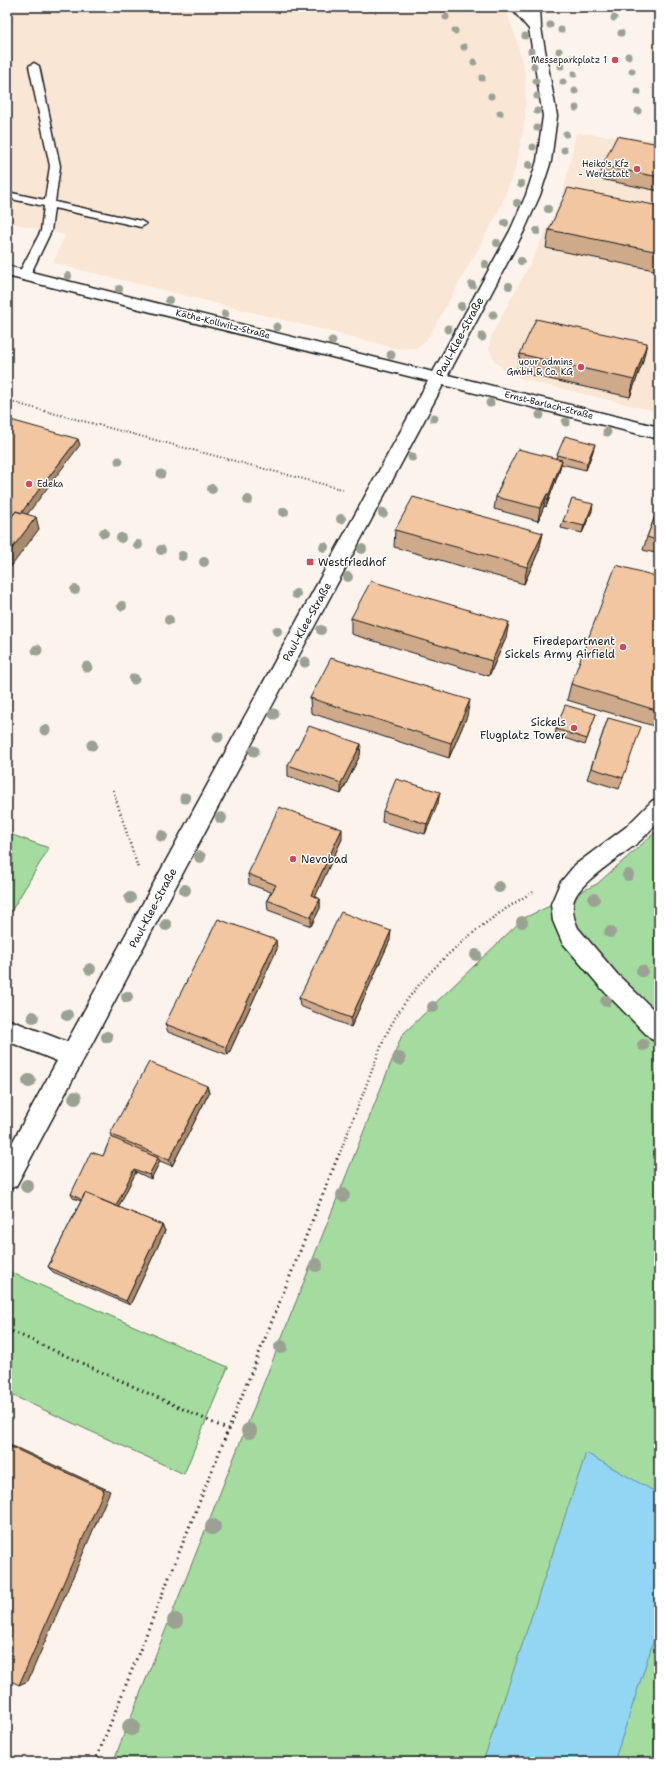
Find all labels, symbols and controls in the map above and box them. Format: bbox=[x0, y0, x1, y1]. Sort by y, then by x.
place label: Messeparkplatz 1 bbox=[531, 54, 607, 66]
marker: Messeparkplatz 1 bbox=[610, 55, 620, 65]
place label: Heiko's Kfz - Werkstatt bbox=[578, 158, 629, 180]
marker: Heiko's Kfz - Werkstatt bbox=[632, 164, 642, 174]
street label: Paul-Klee-Straße bbox=[433, 294, 487, 380]
street label: Käthe-Kollwitz-Straße bbox=[175, 306, 271, 342]
place label: your admins GmbH & Co. KG bbox=[507, 356, 573, 378]
marker: your admins GmbH & Co. KG bbox=[576, 362, 586, 372]
street label: Ernst-Barlach-Straße bbox=[503, 388, 595, 422]
place label: Edeka bbox=[37, 478, 64, 490]
marker: Edeka bbox=[24, 479, 34, 489]
place label: Westfriedhof bbox=[318, 555, 387, 570]
marker: Westfriedhof bbox=[305, 557, 315, 567]
street label: Paul-Klee-Straße bbox=[279, 580, 335, 664]
place label: Firedepartment Sickels Army Airfield bbox=[505, 634, 615, 662]
marker: Firedepartment Sickels Army Airfield bbox=[618, 642, 628, 652]
place label: Sickels Flugplatz Tower bbox=[480, 715, 566, 743]
marker: Sickels Flugplatz Tower bbox=[569, 723, 579, 733]
place label: Nevobad bbox=[301, 852, 348, 867]
marker: Nevobad bbox=[288, 854, 298, 864]
street label: Paul-Klee-Straße bbox=[126, 865, 180, 951]

